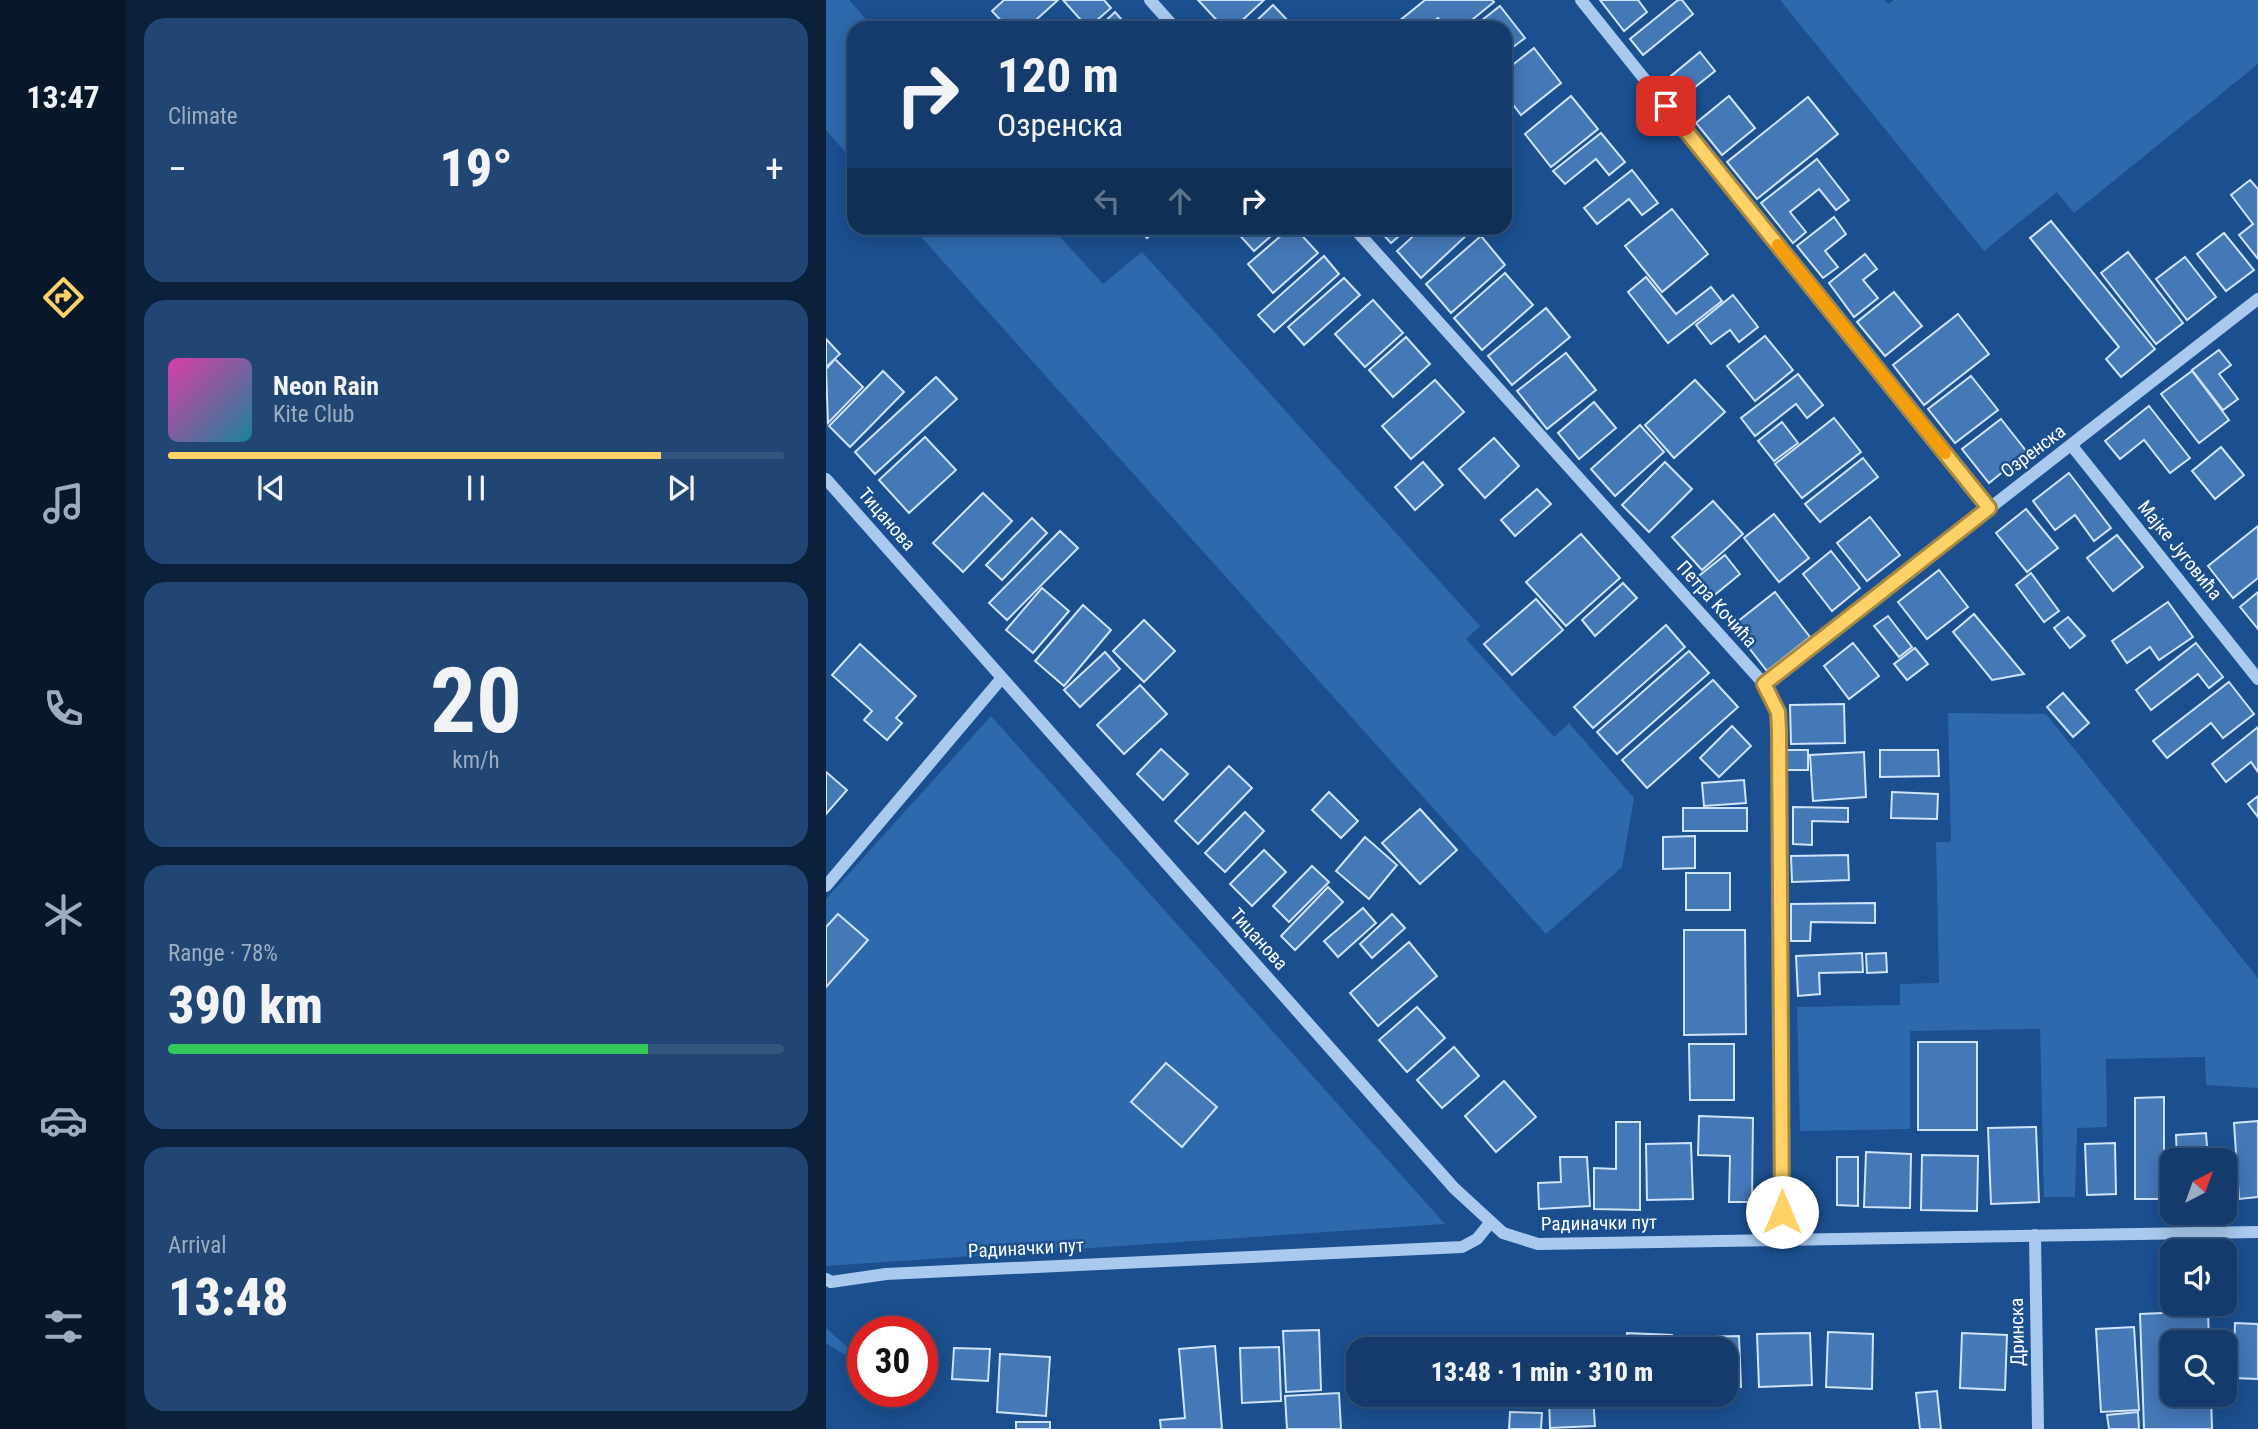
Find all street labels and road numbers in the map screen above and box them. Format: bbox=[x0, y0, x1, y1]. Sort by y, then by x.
street label: Озренска bbox=[1996, 419, 2070, 483]
street label: Тицанова bbox=[854, 483, 920, 555]
street label: Мајке Југовића bbox=[2133, 496, 2227, 604]
street label: Петра Кочића bbox=[1672, 556, 1762, 652]
street label: Тицанова bbox=[1225, 903, 1293, 975]
street label: Радиначки пут bbox=[1541, 1210, 1657, 1236]
street label: Радиначки пут bbox=[967, 1233, 1085, 1263]
street label: Дринска bbox=[2005, 1298, 2029, 1366]

